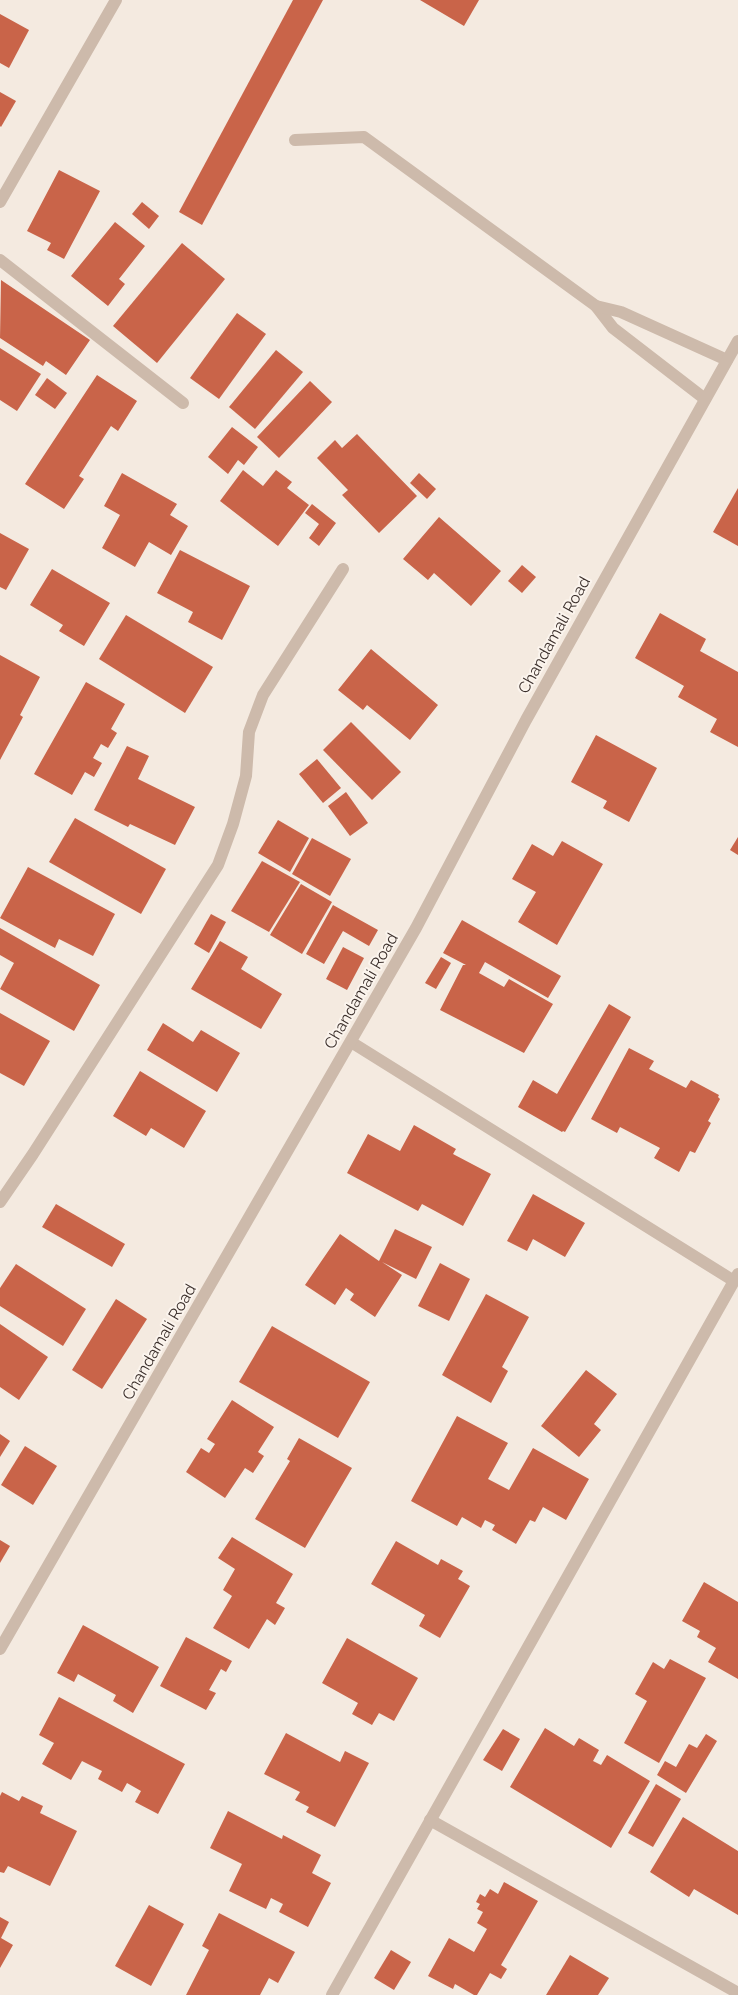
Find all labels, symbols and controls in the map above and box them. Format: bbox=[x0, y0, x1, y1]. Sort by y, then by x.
street label: Chandamali Road bbox=[514, 573, 594, 697]
street label: Chandamali Road bbox=[320, 930, 402, 1052]
street label: Chandamali Road bbox=[118, 1281, 200, 1403]

